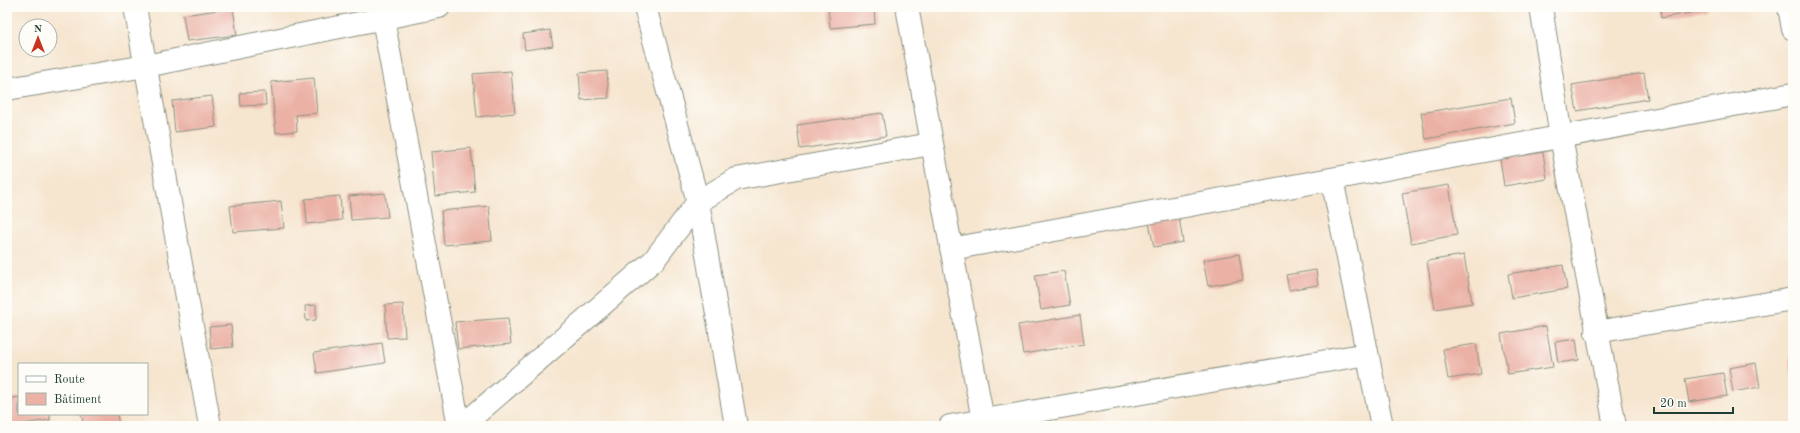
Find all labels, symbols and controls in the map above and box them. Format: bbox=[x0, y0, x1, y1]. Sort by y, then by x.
north arrow bbox=[18, 18, 58, 58]
text: N bbox=[34, 24, 43, 35]
legend bbox=[18, 363, 148, 415]
text: Route bbox=[54, 374, 85, 386]
scale bar bbox=[1654, 389, 1733, 415]
text: Bâtiment bbox=[54, 394, 101, 406]
text: 20 m bbox=[1660, 398, 1687, 410]

